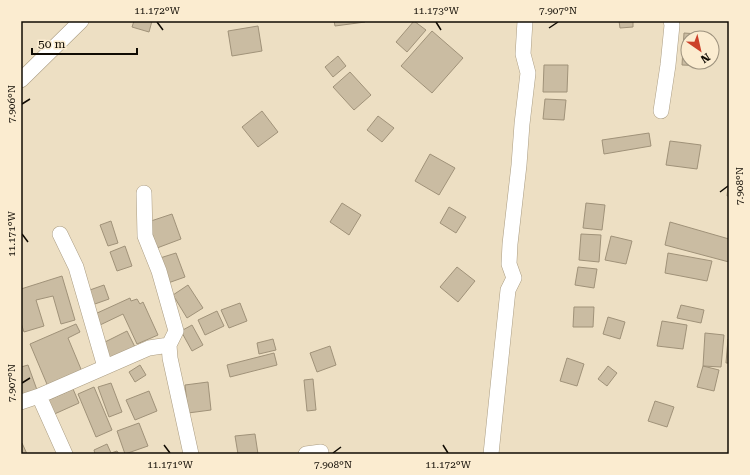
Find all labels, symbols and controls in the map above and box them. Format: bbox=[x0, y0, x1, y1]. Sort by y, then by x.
text: 11.172°W bbox=[134, 5, 181, 16]
text: 11.173°W bbox=[413, 5, 460, 16]
text: 7.907°N bbox=[539, 5, 577, 16]
scale bar bbox=[32, 30, 137, 56]
north arrow bbox=[680, 30, 720, 70]
text: 50 m bbox=[38, 37, 65, 51]
text: N bbox=[698, 50, 712, 66]
text: 7.906°N bbox=[6, 85, 17, 123]
text: 7.908°N bbox=[734, 167, 745, 205]
text: 11.171°W bbox=[6, 210, 17, 257]
text: 7.907°N bbox=[6, 364, 17, 402]
text: 11.171°W bbox=[147, 459, 194, 470]
text: 7.908°N bbox=[314, 459, 352, 470]
text: 11.172°W bbox=[425, 459, 472, 470]

